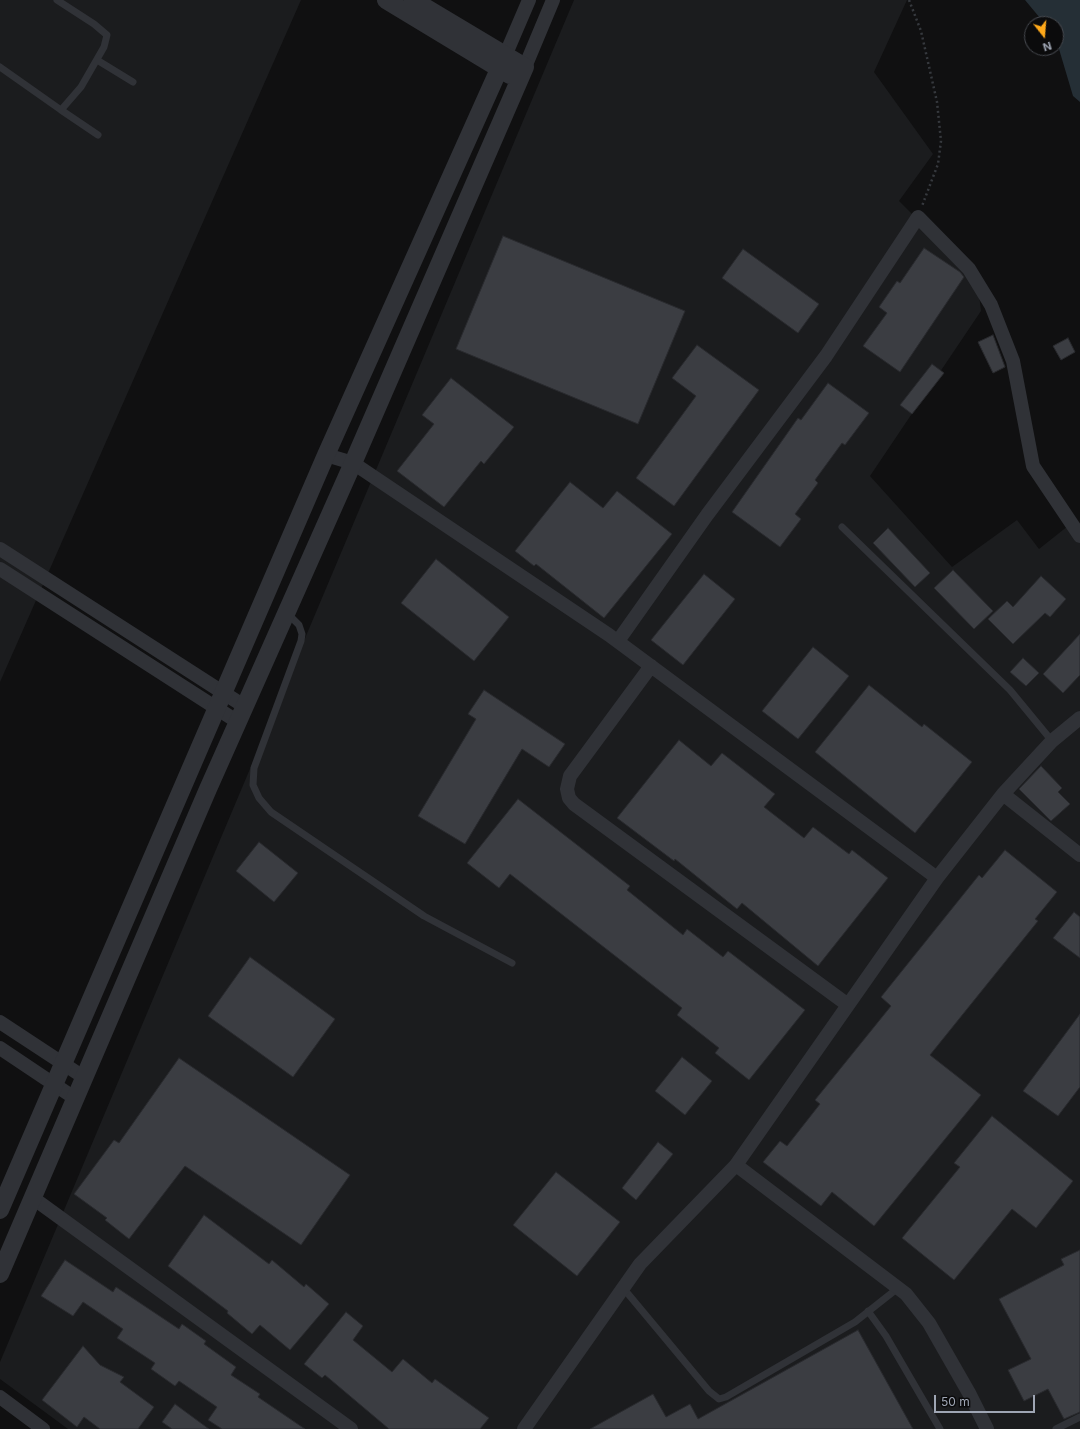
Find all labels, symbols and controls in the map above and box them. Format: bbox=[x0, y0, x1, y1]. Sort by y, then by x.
north arrow bbox=[1024, 16, 1064, 56]
text: N bbox=[1041, 39, 1053, 54]
scale bar bbox=[936, 1387, 1037, 1413]
text: 50 m bbox=[941, 1394, 970, 1409]

